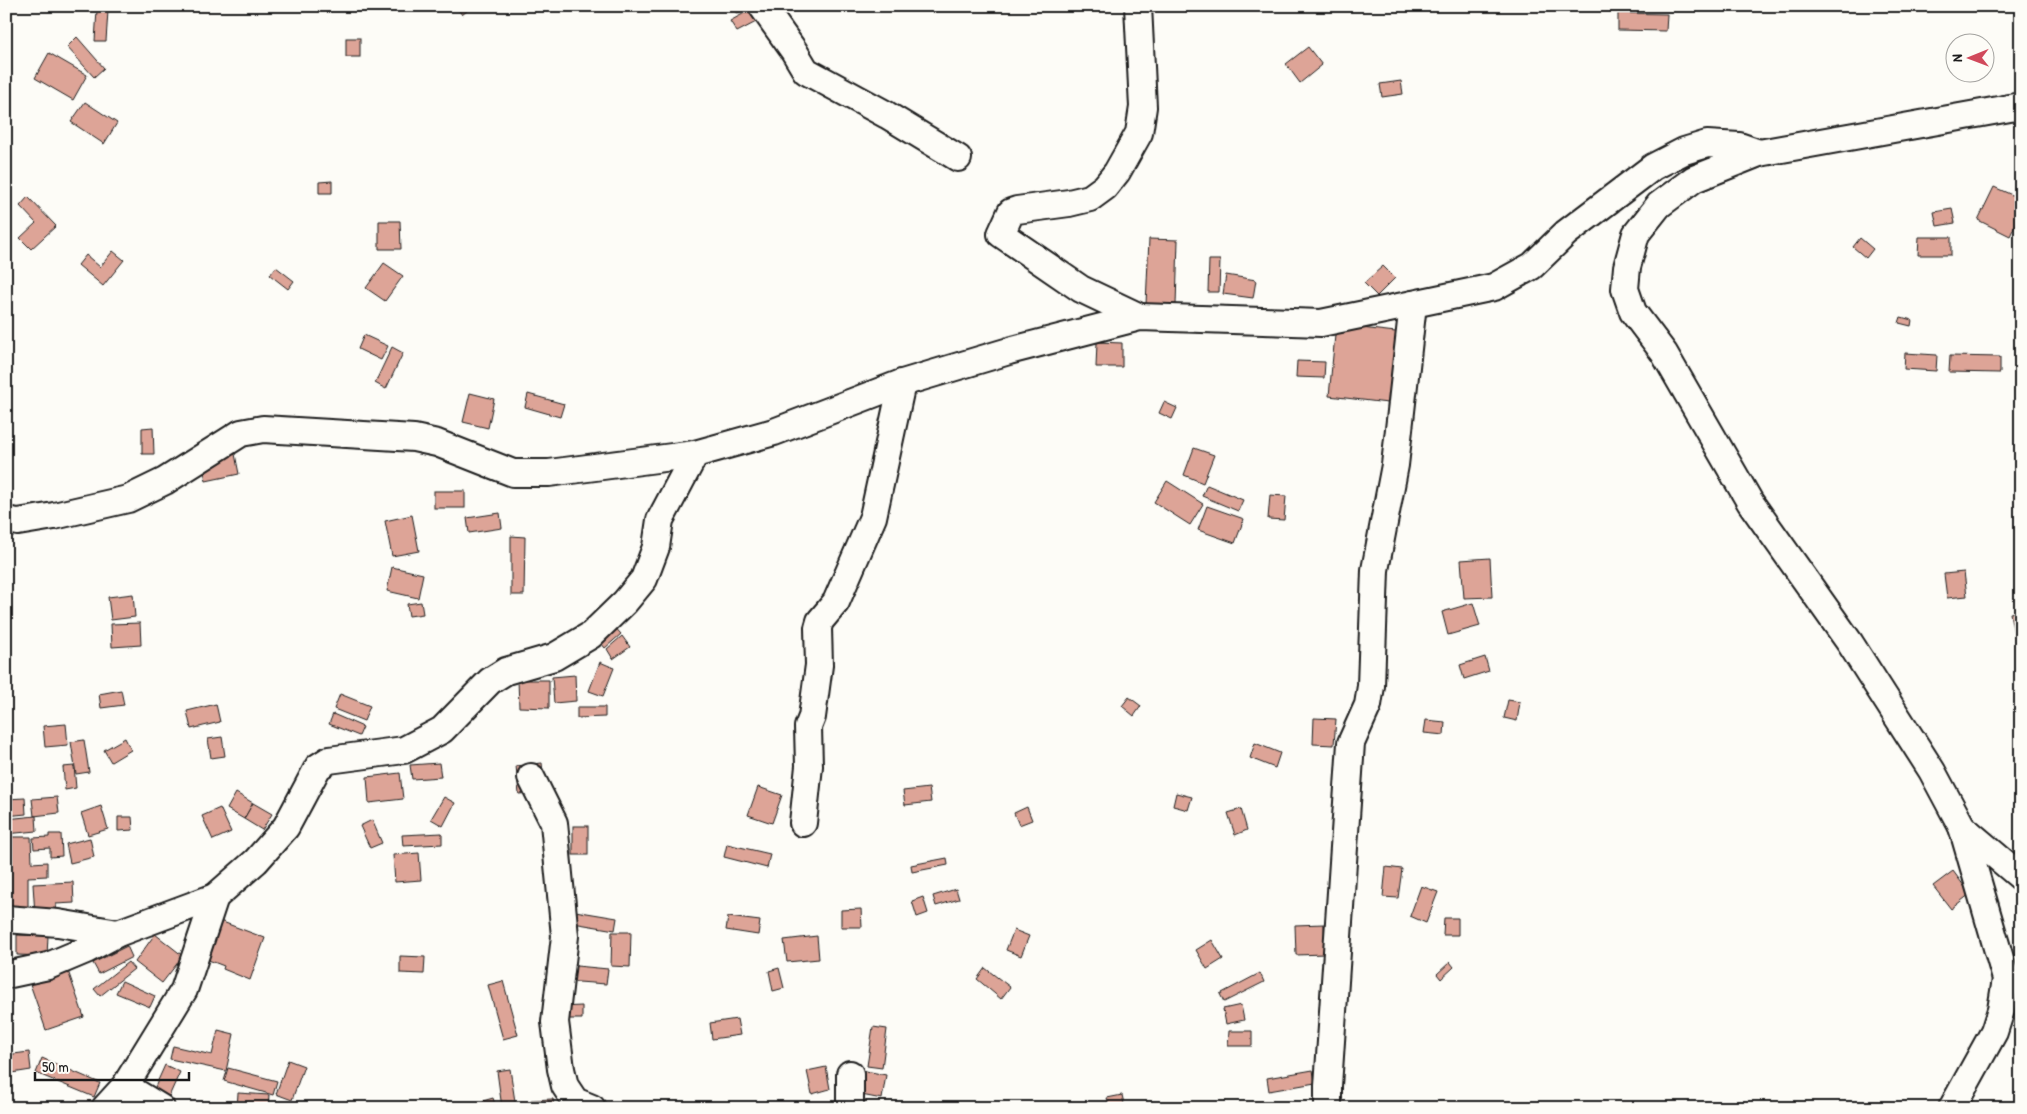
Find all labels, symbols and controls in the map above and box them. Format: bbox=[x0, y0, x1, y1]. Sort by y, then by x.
north arrow bbox=[1944, 32, 1994, 82]
text: N bbox=[1947, 54, 1966, 62]
scale bar bbox=[35, 1049, 189, 1081]
text: 50 m bbox=[42, 1056, 69, 1077]

